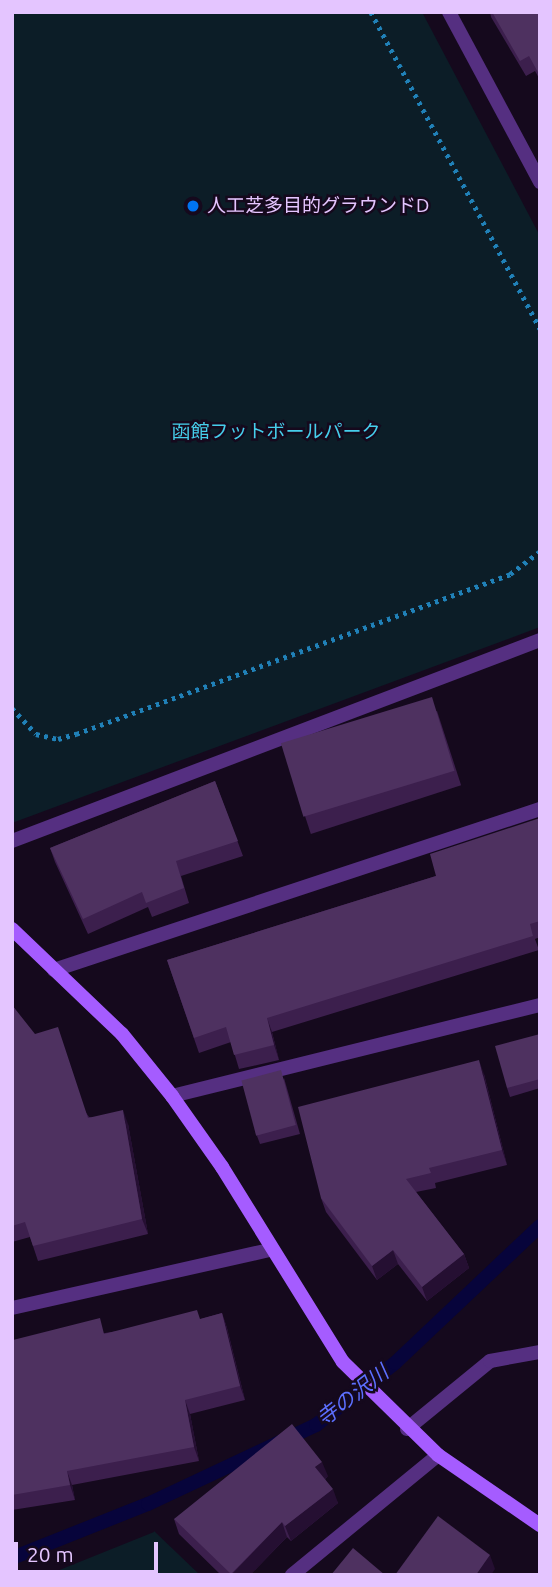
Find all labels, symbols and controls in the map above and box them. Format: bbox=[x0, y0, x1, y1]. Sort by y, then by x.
place label: 人工芝多目的グラウンドD bbox=[207, 195, 429, 217]
marker: 人工芝多目的グラウンドD bbox=[185, 198, 201, 214]
park label: 函館フットボールパーク bbox=[172, 421, 380, 443]
water label: 寺の沢川 bbox=[311, 1359, 393, 1431]
scale bar bbox=[18, 1528, 161, 1572]
text: 20 m bbox=[27, 1542, 74, 1566]

